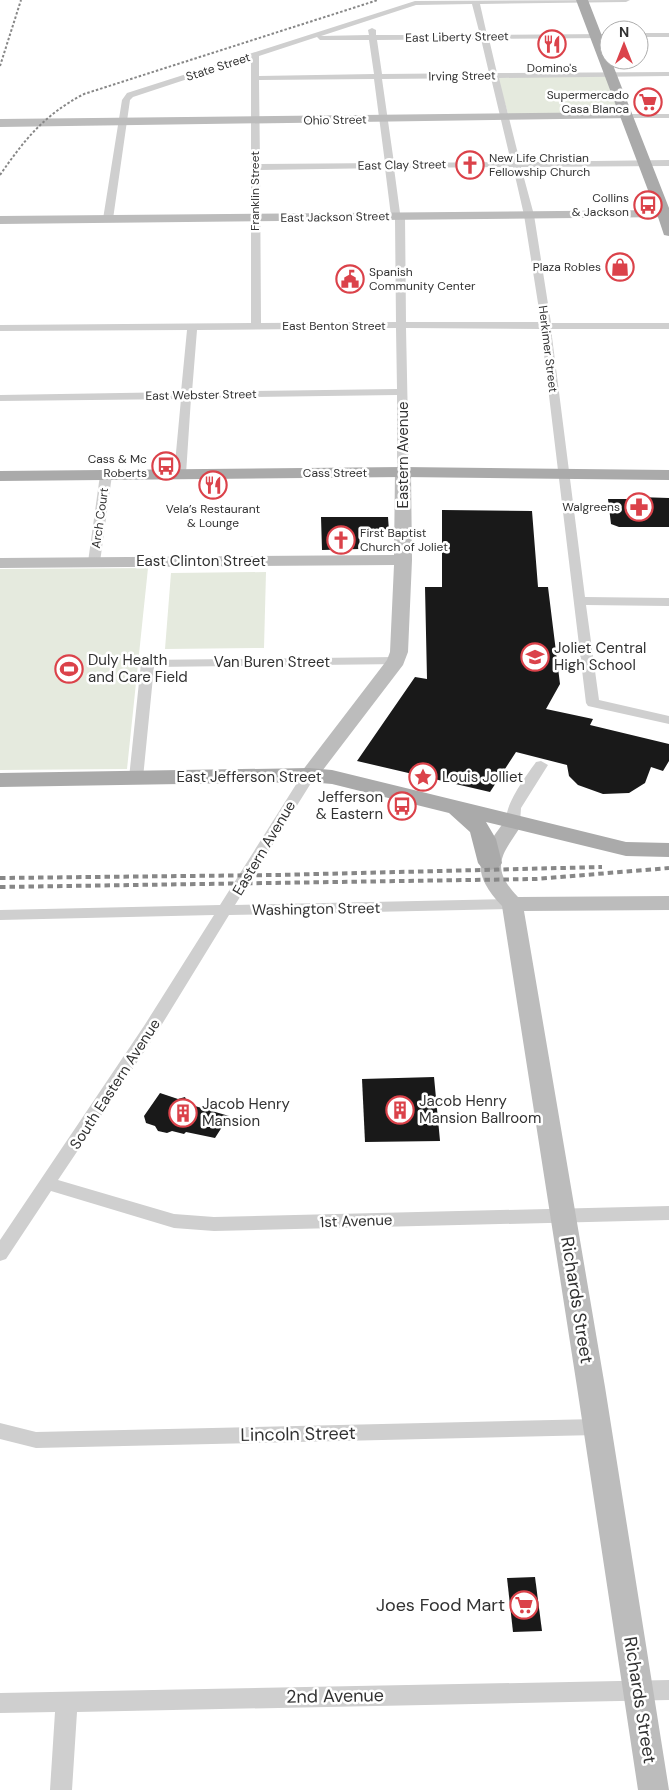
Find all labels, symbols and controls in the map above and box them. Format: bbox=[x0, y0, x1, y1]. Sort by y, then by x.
north arrow bbox=[599, 20, 649, 70]
text: N bbox=[619, 23, 629, 41]
street label: East Liberty Street bbox=[405, 28, 509, 46]
restaurant icon: Domino's bbox=[537, 29, 567, 59]
street label: State Street bbox=[184, 49, 252, 85]
place label: Domino's bbox=[527, 60, 577, 76]
street label: Irving Street bbox=[428, 67, 496, 85]
place label: Supermercado Casa Blanca bbox=[547, 87, 629, 117]
supermarket icon: Supermercado Casa Blanca bbox=[633, 87, 663, 117]
street label: Ohio Street bbox=[303, 111, 367, 129]
church icon: New Life Christian Fellowship Church bbox=[455, 150, 485, 180]
place label: New Life Christian Fellowship Church bbox=[489, 150, 590, 180]
street label: Franklin Street bbox=[247, 151, 263, 231]
street label: East Clay Street bbox=[358, 156, 447, 174]
place label: Collins & Jackson bbox=[572, 190, 629, 220]
bus stop icon: Collins & Jackson bbox=[633, 190, 663, 220]
street label: East Jackson Street bbox=[280, 208, 390, 226]
shop icon: Plaza Robles bbox=[605, 252, 635, 282]
place label: Plaza Robles bbox=[533, 259, 601, 275]
public building icon: Spanish Community Center bbox=[335, 264, 365, 294]
place label: Spanish Community Center bbox=[369, 264, 476, 294]
street label: Herkimer Street bbox=[535, 305, 561, 394]
street label: East Benton Street bbox=[282, 318, 386, 334]
street label: East Webster Street bbox=[145, 386, 257, 404]
street label: Eastern Avenue bbox=[393, 401, 413, 509]
place label: Cass & Mc Roberts bbox=[88, 451, 147, 481]
bus stop icon: Cass & Mc Roberts bbox=[151, 451, 181, 481]
street label: Cass Street bbox=[303, 465, 367, 481]
restaurant icon: Vela’s Restaurant & Lounge bbox=[198, 470, 228, 500]
street label: Arch Court bbox=[88, 486, 112, 549]
pharmacy icon: Walgreens bbox=[624, 492, 654, 522]
place label: Walgreens bbox=[562, 499, 620, 515]
place label: Vela’s Restaurant & Lounge bbox=[166, 501, 261, 531]
church icon: First Baptist Church of Joliet bbox=[326, 525, 356, 555]
place label: First Baptist Church of Joliet bbox=[360, 525, 448, 555]
street label: East Clinton Street bbox=[136, 551, 266, 571]
place label: Joliet Central High School bbox=[554, 638, 646, 675]
school or university icon: Joliet Central High School bbox=[520, 642, 550, 672]
place label: Duly Health and Care Field bbox=[88, 650, 188, 687]
street label: Van Buren Street bbox=[214, 652, 330, 672]
sports icon: Duly Health and Care Field bbox=[54, 654, 84, 684]
place icon: Louis Jolliet bbox=[408, 762, 438, 792]
street label: East Jefferson Street bbox=[176, 767, 322, 787]
place label: Louis Jolliet bbox=[442, 767, 523, 787]
place label: Jefferson & Eastern bbox=[316, 787, 383, 824]
bus stop icon: Jefferson & Eastern bbox=[387, 791, 417, 821]
street label: Eastern Avenue bbox=[228, 797, 300, 899]
street label: Washington Street bbox=[252, 898, 380, 920]
street label: South Eastern Avenue bbox=[65, 1015, 165, 1153]
place label: Jacob Henry Mansion Ballroom bbox=[419, 1091, 541, 1128]
place label: Jacob Henry Mansion bbox=[202, 1094, 290, 1131]
building icon: Jacob Henry Mansion Ballroom bbox=[385, 1095, 415, 1125]
building icon: Jacob Henry Mansion bbox=[168, 1098, 198, 1128]
street label: 1st Avenue bbox=[319, 1210, 393, 1232]
street label: Richards Street bbox=[555, 1235, 599, 1365]
street label: Lincoln Street bbox=[240, 1421, 356, 1447]
supermarket icon: Joes Food Mart bbox=[509, 1590, 539, 1620]
place label: Joes Food Mart bbox=[376, 1593, 505, 1617]
street label: Richards Street bbox=[618, 1635, 662, 1765]
street label: 2nd Avenue bbox=[286, 1683, 384, 1709]

